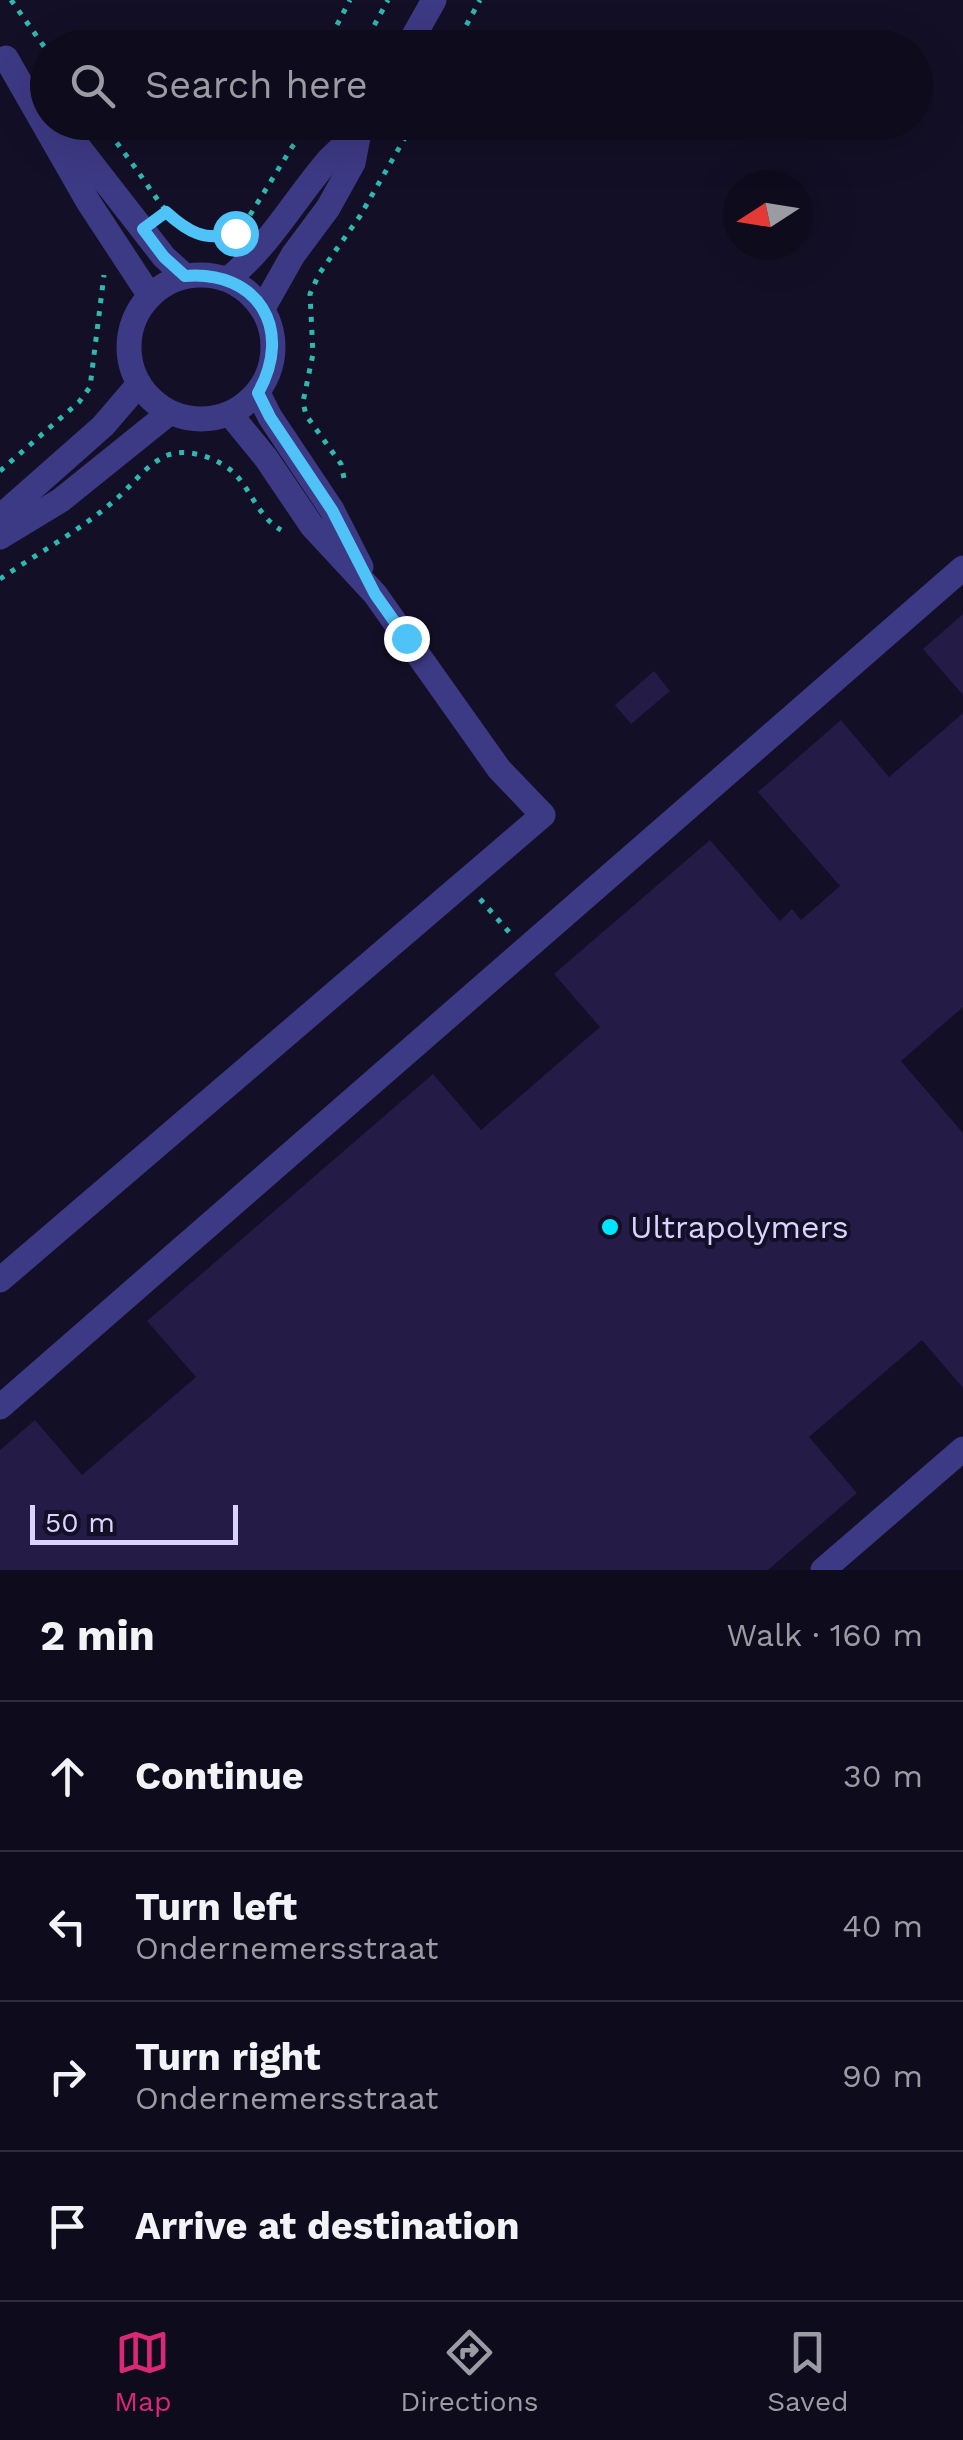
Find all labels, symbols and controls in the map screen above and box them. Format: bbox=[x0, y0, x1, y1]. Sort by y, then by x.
search box bbox=[30, 30, 933, 140]
icon: search bbox=[65, 58, 120, 113]
text: Search here bbox=[145, 63, 368, 107]
north arrow bbox=[723, 170, 813, 260]
route start bbox=[213, 211, 259, 257]
route end bbox=[384, 616, 430, 662]
place label: Ultrapolymers bbox=[630, 1208, 849, 1246]
marker: Ultrapolymers bbox=[599, 1216, 621, 1238]
scale bar bbox=[30, 1500, 238, 1544]
text: 50 m bbox=[45, 1506, 115, 1539]
text: 2 min bbox=[40, 1611, 155, 1660]
text: Walk · 160 m bbox=[727, 1616, 923, 1654]
icon: ahead bbox=[40, 1749, 95, 1804]
text: Continue bbox=[135, 1754, 304, 1798]
text: 30 m bbox=[843, 1757, 923, 1795]
text: Turn left bbox=[135, 1885, 297, 1929]
icon: left bbox=[40, 1899, 95, 1954]
text: 40 m bbox=[842, 1907, 923, 1945]
text: Ondernemersstraat bbox=[135, 1929, 439, 1967]
text: Turn right bbox=[135, 2035, 321, 2079]
icon: right bbox=[40, 2049, 95, 2104]
text: 90 m bbox=[842, 2057, 923, 2095]
text: Ondernemersstraat bbox=[135, 2079, 439, 2117]
icon: arrive bbox=[40, 2199, 95, 2254]
text: Arrive at destination bbox=[135, 2204, 520, 2248]
tab: Map bbox=[114, 2325, 172, 2418]
tab: Directions bbox=[400, 2325, 539, 2418]
tab: Saved bbox=[767, 2325, 849, 2418]

